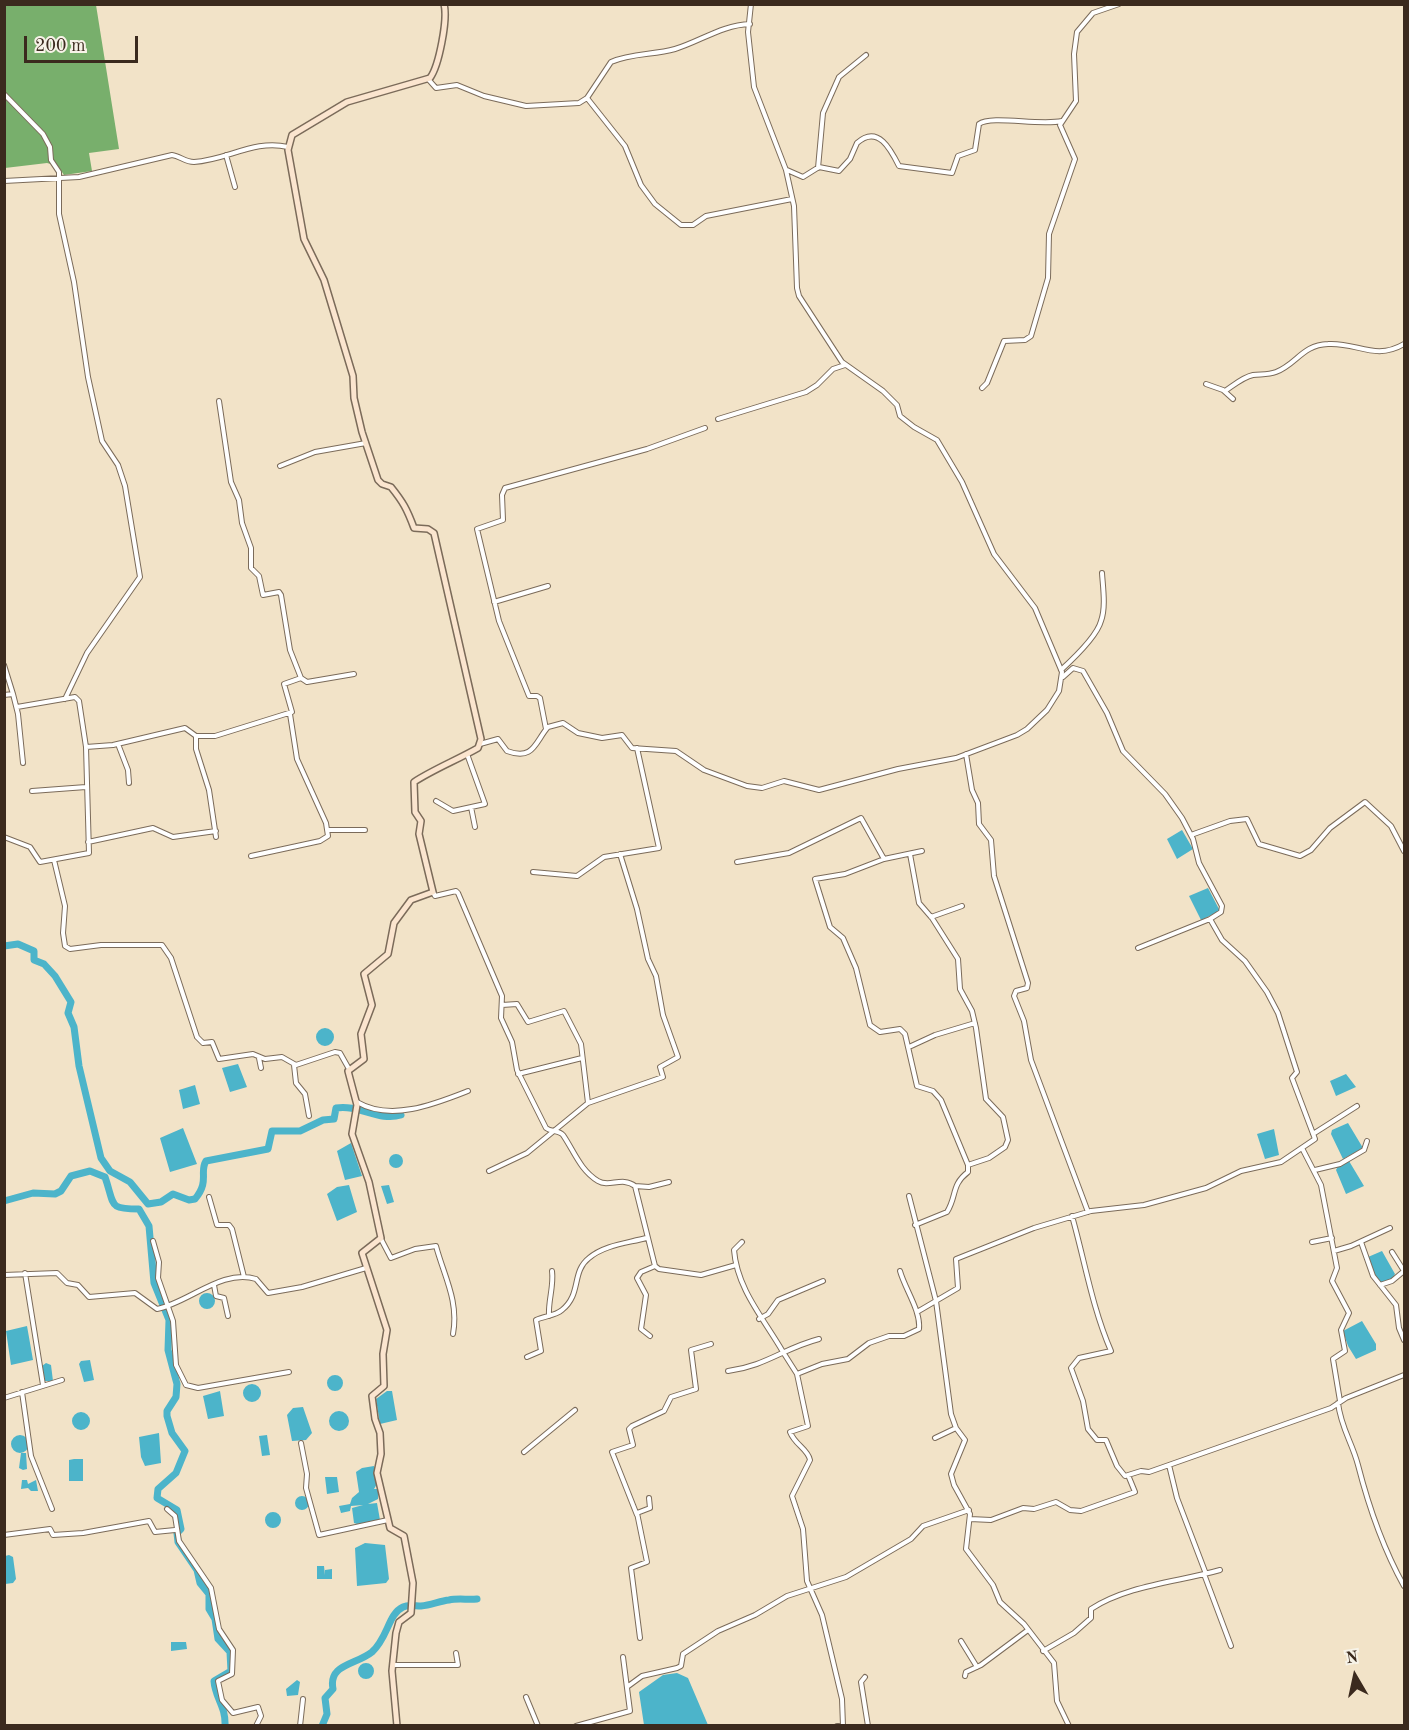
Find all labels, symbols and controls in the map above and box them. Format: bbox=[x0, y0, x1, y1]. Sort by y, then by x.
scale bar bbox=[27, 24, 141, 62]
text: 200 m bbox=[35, 37, 86, 55]
north arrow bbox=[1325, 1646, 1385, 1706]
text: N bbox=[1345, 1649, 1359, 1667]

